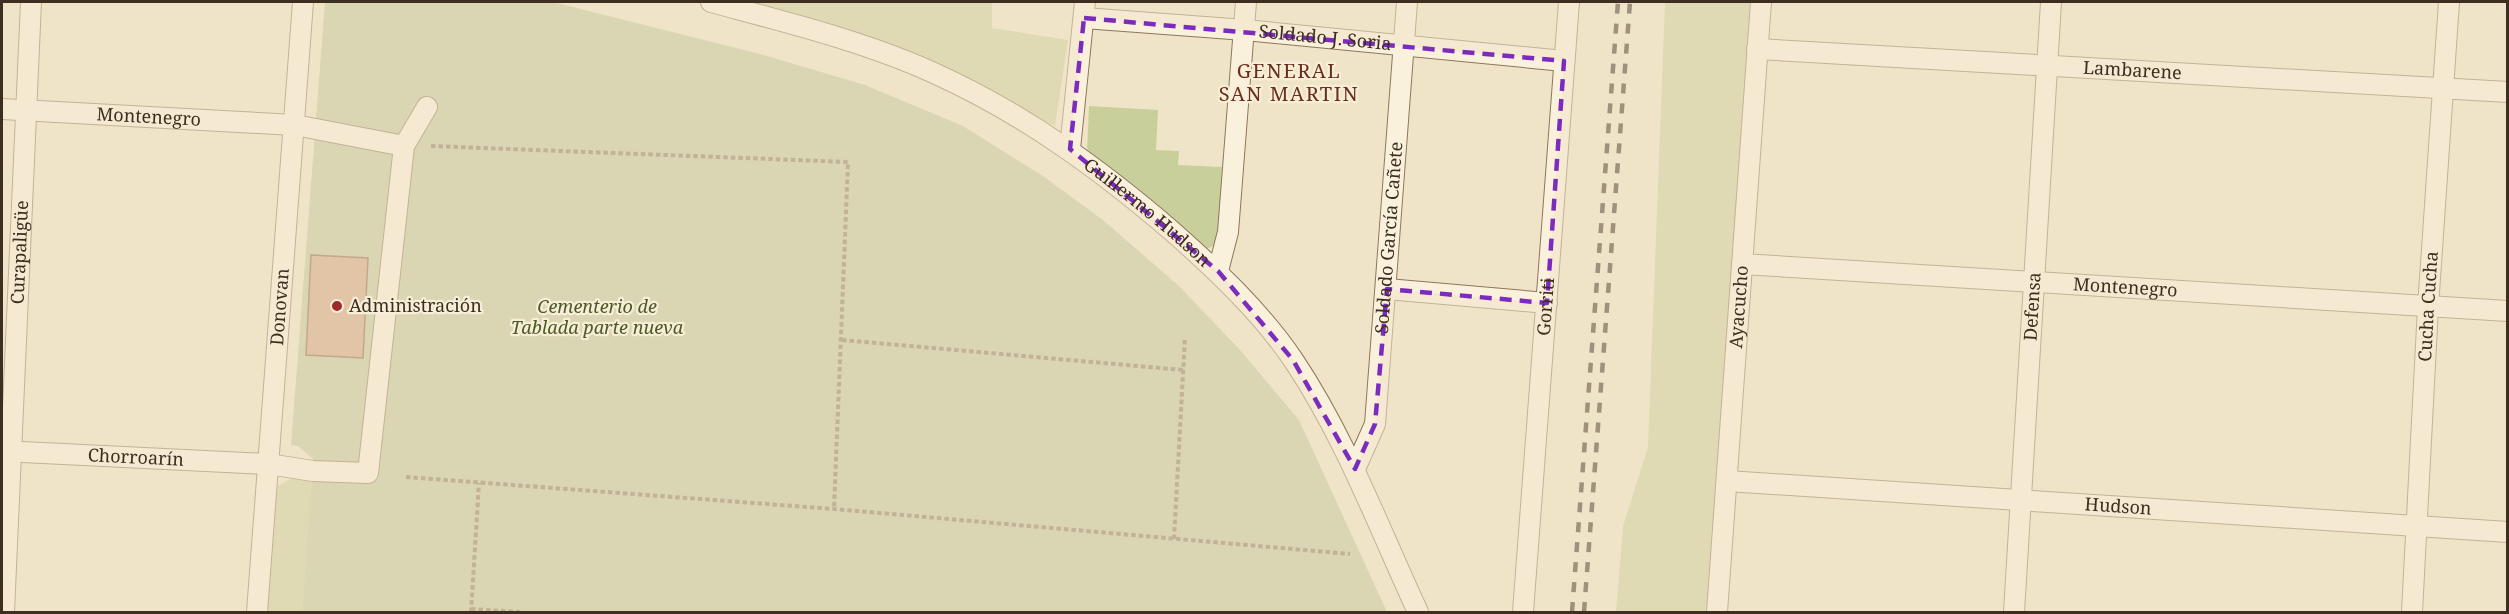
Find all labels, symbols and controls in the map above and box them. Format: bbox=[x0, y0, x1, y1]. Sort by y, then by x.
street label: Soldado J. Soria bbox=[1258, 18, 1393, 55]
street label: Lambarene bbox=[2082, 55, 2183, 84]
district label: GENERAL SAN MARTIN bbox=[1219, 57, 1359, 107]
street label: Montenegro bbox=[96, 101, 202, 131]
street label: Soldado García Cañete bbox=[1369, 141, 1407, 335]
street label: Guillermo Hudson bbox=[1079, 152, 1217, 272]
street label: Curapaligüe bbox=[5, 200, 33, 305]
street label: Cucha Cucha bbox=[2412, 250, 2443, 362]
street label: Ayacucho bbox=[1723, 264, 1753, 349]
street label: Donovan bbox=[264, 267, 294, 346]
street label: Defensa bbox=[2017, 271, 2046, 342]
street label: Montenegro bbox=[2072, 271, 2178, 302]
street label: Gorriti bbox=[1531, 277, 1559, 337]
place label: Administración bbox=[349, 293, 482, 317]
park label: Cementerio de Tablada parte nueva bbox=[511, 294, 684, 339]
marker: Administración bbox=[330, 299, 344, 313]
street label: Chorroarín bbox=[87, 442, 185, 471]
street label: Hudson bbox=[2084, 491, 2153, 520]

